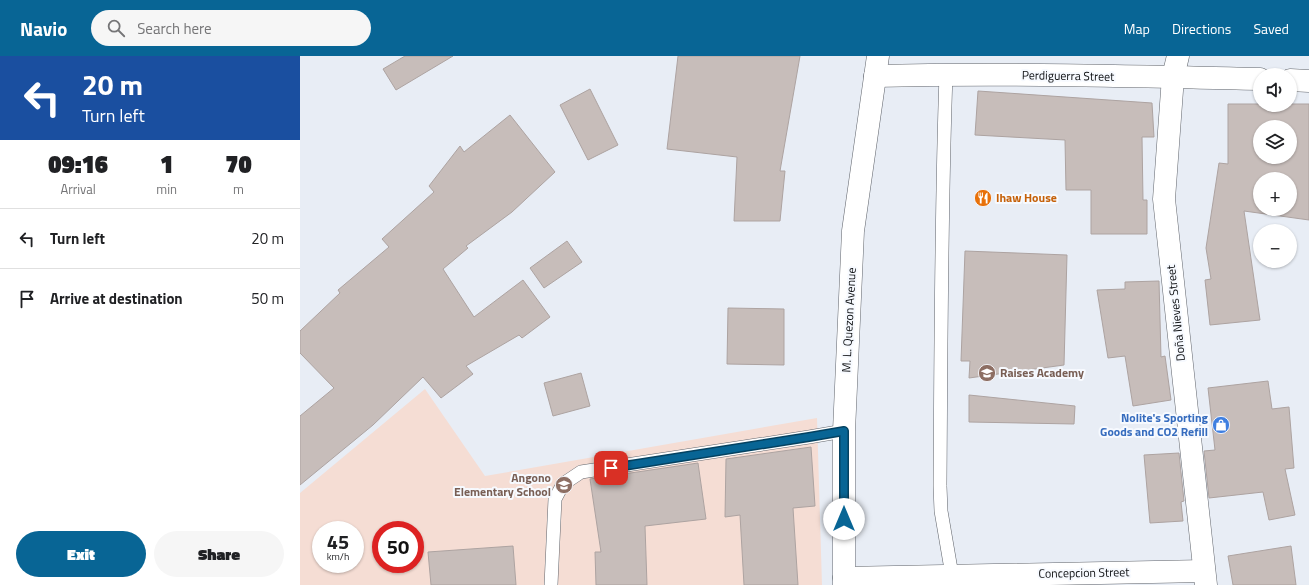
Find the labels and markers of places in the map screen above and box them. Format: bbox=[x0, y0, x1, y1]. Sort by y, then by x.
restaurant icon: Ihaw House bbox=[973, 188, 993, 208]
place label: Ihaw House bbox=[996, 188, 1057, 207]
school or university icon: Raises Academy bbox=[977, 363, 997, 383]
place label: Raises Academy bbox=[1000, 363, 1084, 382]
place label: Nolite's Sporting Goods and CO2 Refill bbox=[1100, 408, 1209, 441]
shop icon: Nolite's Sporting Goods and CO2 Refill bbox=[1211, 415, 1231, 435]
pin bbox=[594, 451, 628, 485]
place label: Angono Elementary School bbox=[454, 468, 551, 501]
school or university icon: Angono Elementary School bbox=[554, 475, 574, 495]

